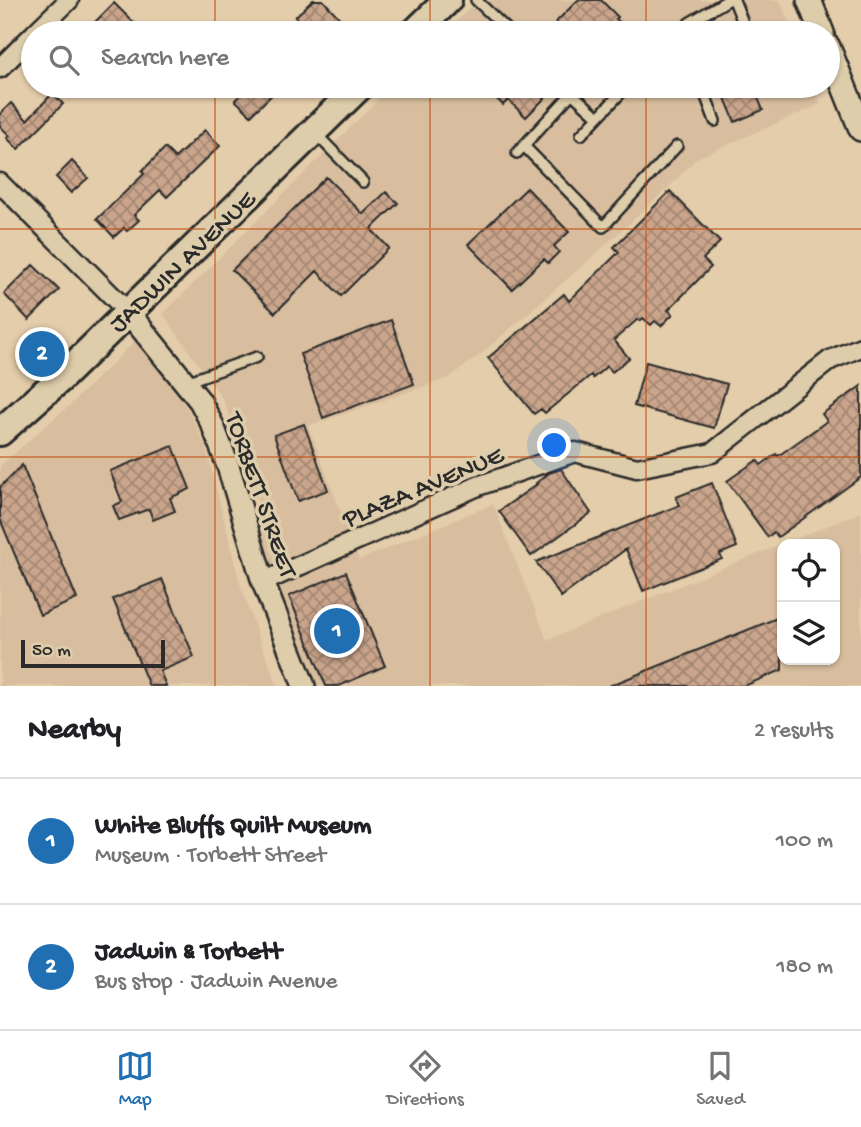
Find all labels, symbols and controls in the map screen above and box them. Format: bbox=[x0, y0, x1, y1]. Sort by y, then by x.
search box bbox=[21, 21, 840, 98]
icon: search bbox=[45, 41, 83, 79]
text: Search here bbox=[101, 44, 229, 75]
street label: JADWIN AVENUE bbox=[104, 185, 264, 341]
pin: 2 bbox=[19, 328, 65, 380]
street label: TORBETT STREET bbox=[215, 407, 302, 583]
your location bbox=[537, 428, 571, 462]
street label: PLAZA AVENUE bbox=[338, 441, 510, 537]
map controls bbox=[777, 539, 840, 665]
button: locate bbox=[777, 539, 840, 602]
button: layers bbox=[777, 602, 840, 665]
pin: 1 bbox=[314, 605, 360, 657]
scale bar bbox=[21, 637, 164, 669]
text: 50 m bbox=[32, 640, 71, 663]
text: Nearby bbox=[28, 714, 121, 749]
text: 2 results bbox=[754, 718, 833, 745]
text: White Bluffs Quilt Museum bbox=[95, 812, 371, 843]
text: 1 bbox=[46, 828, 56, 855]
text: 100 m bbox=[776, 828, 833, 855]
text: Museum · Torbett Street bbox=[95, 843, 326, 870]
text: Jadwin & Torbett bbox=[95, 938, 282, 969]
text: 2 bbox=[45, 954, 57, 981]
text: 180 m bbox=[776, 954, 833, 981]
text: Bus stop · Jadwin Avenue bbox=[95, 969, 337, 996]
tab: Map bbox=[116, 1047, 154, 1112]
tab: Directions bbox=[387, 1047, 464, 1112]
tab: Saved bbox=[696, 1047, 745, 1112]

